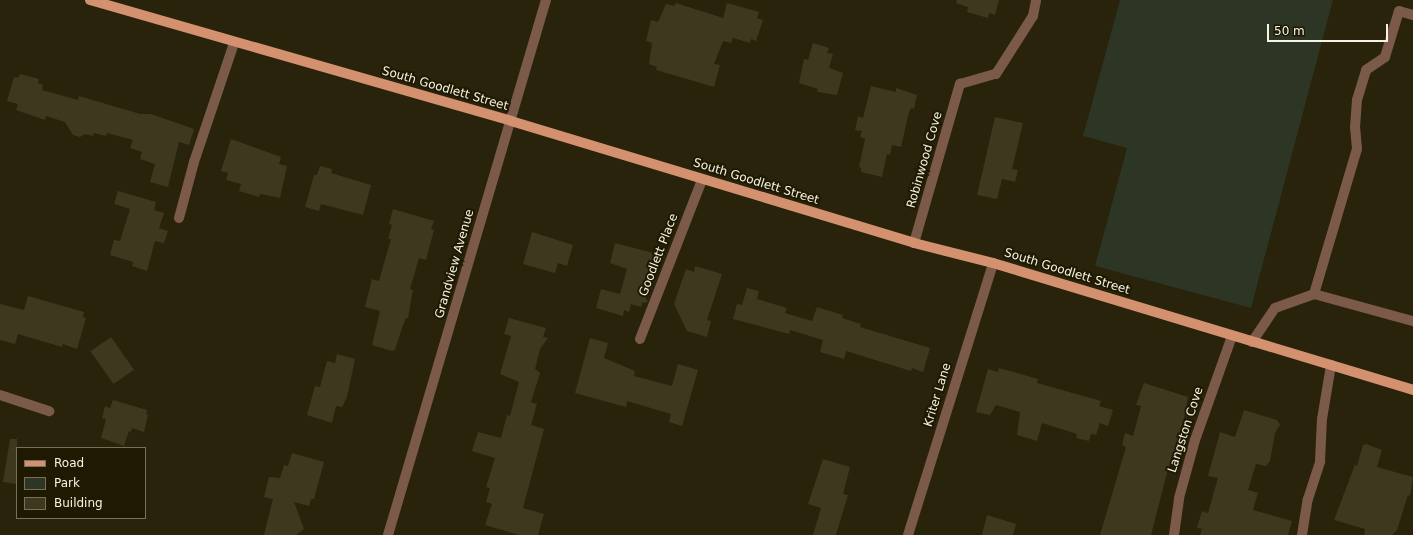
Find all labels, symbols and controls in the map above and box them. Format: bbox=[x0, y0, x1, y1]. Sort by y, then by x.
scale bar bbox=[1269, 16, 1390, 42]
text: 50 m bbox=[1274, 24, 1305, 38]
street label: South Goodlett Street bbox=[380, 64, 510, 114]
street label: Robinwood Cove bbox=[904, 110, 946, 210]
street label: South Goodlett Street bbox=[691, 156, 821, 208]
street label: Grandview Avenue bbox=[433, 208, 477, 320]
street label: Goodlett Place bbox=[637, 212, 681, 298]
street label: South Goodlett Street bbox=[1002, 246, 1132, 298]
street label: Kriter Lane bbox=[921, 361, 955, 429]
street label: Langston Cove bbox=[1165, 385, 1207, 475]
legend bbox=[16, 447, 146, 519]
text: Road bbox=[54, 456, 84, 470]
text: Park bbox=[54, 476, 80, 490]
text: Building bbox=[54, 496, 103, 510]

